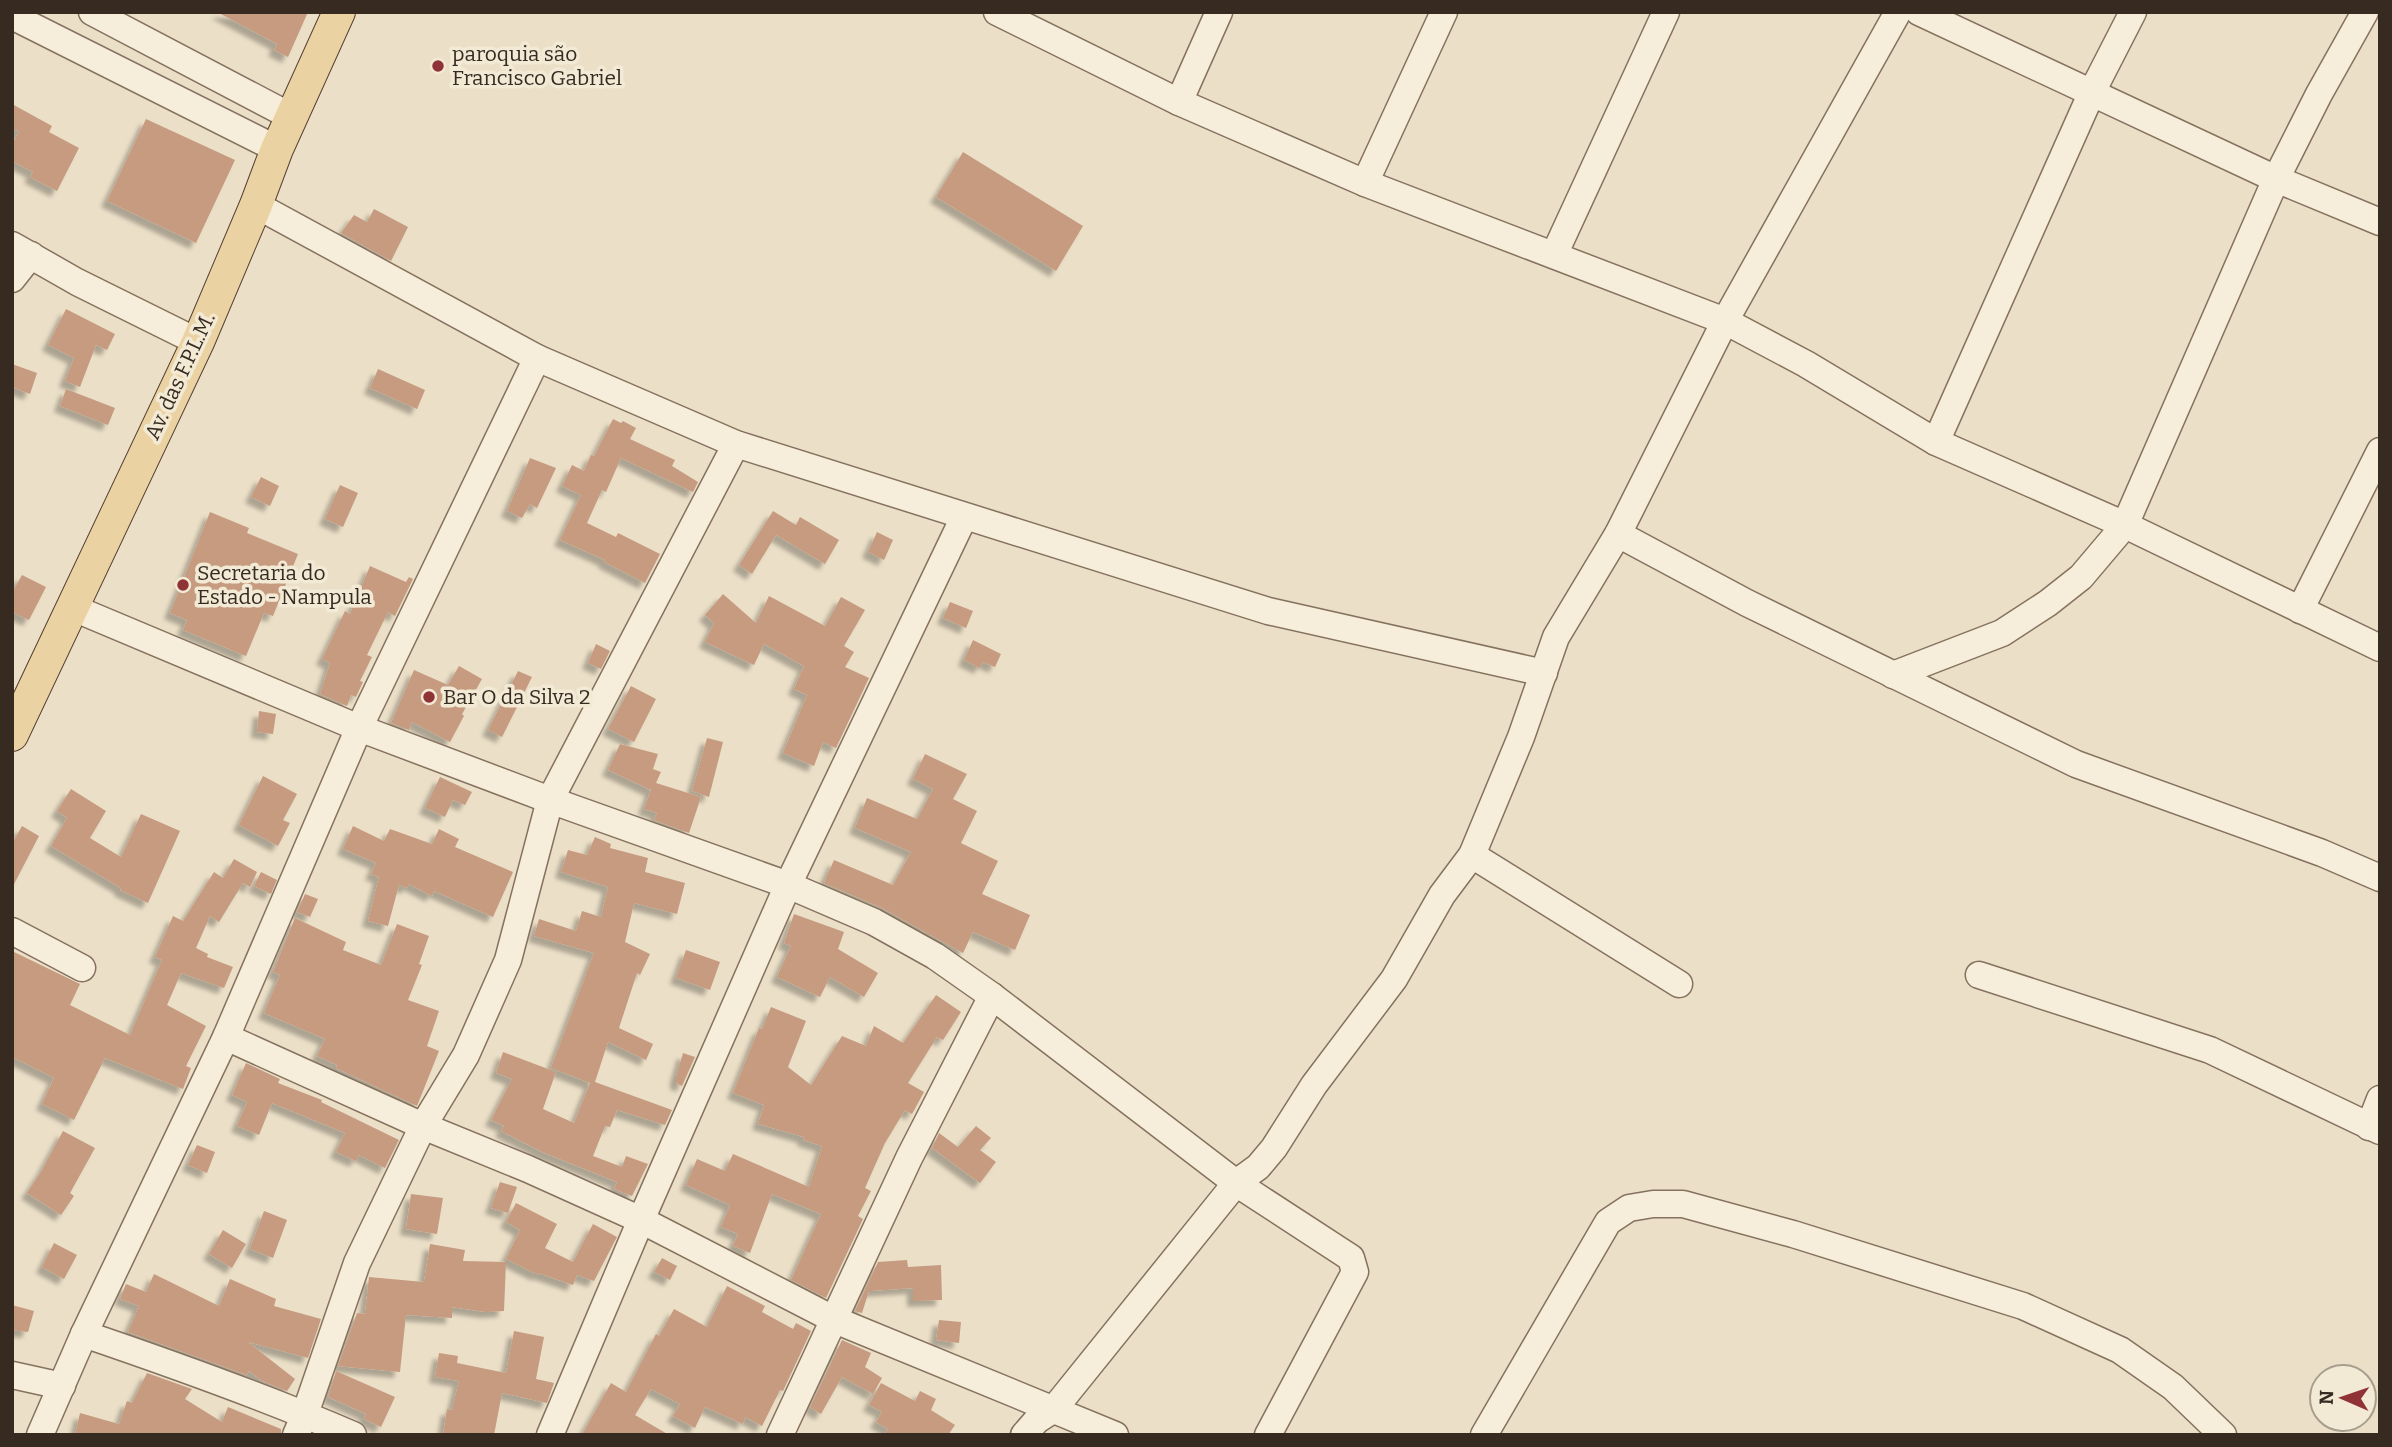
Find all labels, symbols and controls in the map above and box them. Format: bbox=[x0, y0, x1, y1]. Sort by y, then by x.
place label: paroquia são Francisco Gabriel bbox=[452, 41, 622, 91]
marker: paroquia são Francisco Gabriel bbox=[430, 58, 446, 74]
street label: Av. das F.P.L.M. bbox=[139, 308, 221, 444]
place label: Secretaria do Estado - Nampula bbox=[197, 560, 372, 610]
marker: Secretaria do Estado - Nampula bbox=[175, 577, 191, 593]
place label: Bar O da Silva 2 bbox=[443, 684, 590, 710]
marker: Bar O da Silva 2 bbox=[421, 689, 437, 705]
north arrow bbox=[2308, 1363, 2378, 1433]
text: N bbox=[2315, 1389, 2338, 1405]

